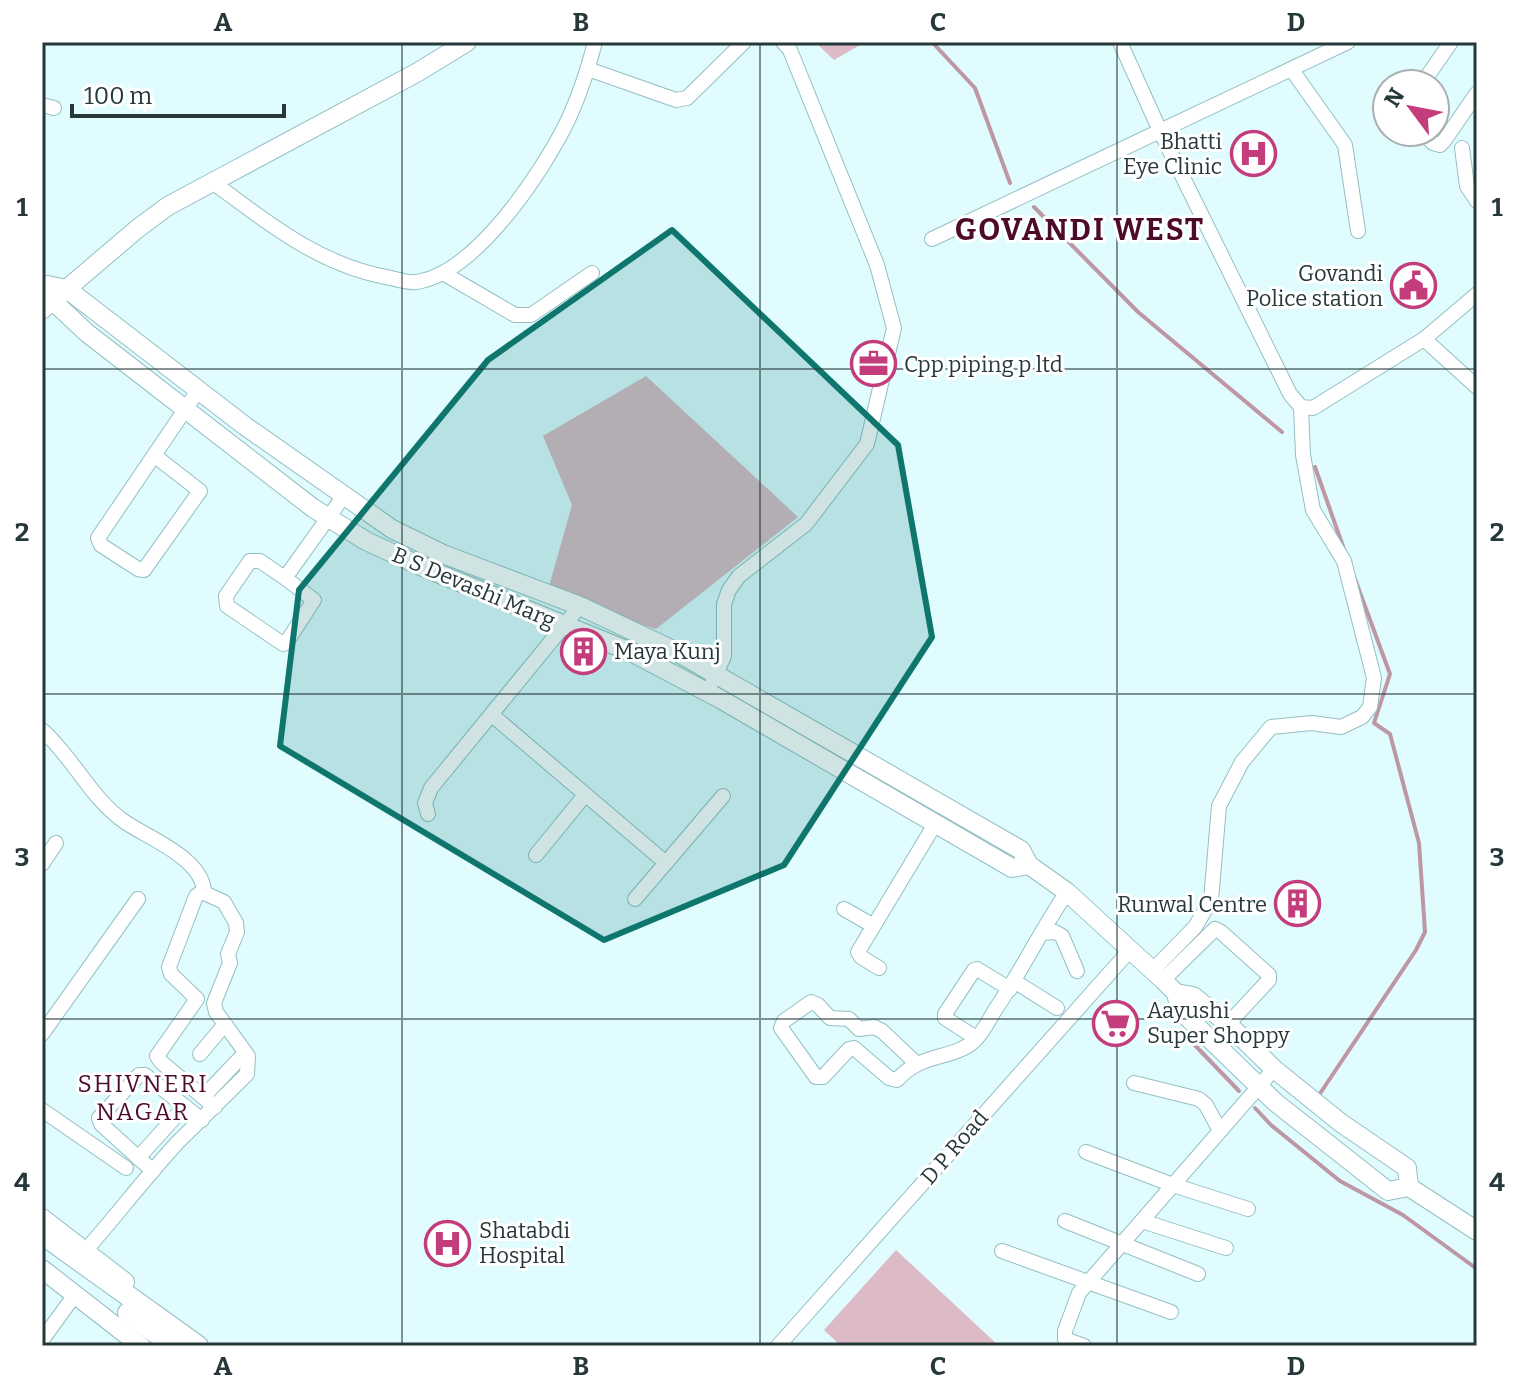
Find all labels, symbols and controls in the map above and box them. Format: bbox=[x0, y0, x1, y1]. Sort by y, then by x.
text: A bbox=[214, 7, 233, 38]
text: B bbox=[573, 7, 589, 38]
text: C bbox=[930, 7, 946, 38]
text: D bbox=[1287, 7, 1305, 38]
scale bar bbox=[72, 68, 284, 118]
north arrow bbox=[1371, 68, 1451, 148]
text: 100 m bbox=[84, 82, 152, 110]
text: N bbox=[1379, 83, 1410, 112]
place label: Bhatti Eye Clinic bbox=[1123, 128, 1222, 180]
hospital icon: Bhatti Eye Clinic bbox=[1229, 130, 1277, 178]
text: 1 bbox=[16, 192, 28, 223]
text: 1 bbox=[1491, 192, 1503, 223]
district label: GOVANDI WEST bbox=[955, 212, 1205, 248]
place label: Govandi Police station bbox=[1246, 260, 1383, 312]
public building icon: Govandi Police station bbox=[1390, 262, 1438, 310]
office icon: Cpp piping p ltd bbox=[849, 340, 897, 388]
place label: Cpp piping p ltd bbox=[904, 351, 1063, 378]
text: 2 bbox=[15, 517, 29, 548]
text: 2 bbox=[1490, 517, 1504, 548]
street label: B S Devashi Marg bbox=[388, 541, 559, 634]
building icon: Maya Kunj bbox=[559, 627, 607, 675]
place label: Maya Kunj bbox=[614, 638, 721, 665]
text: 3 bbox=[15, 842, 29, 873]
text: 3 bbox=[1490, 842, 1504, 873]
building icon: Runwal Centre bbox=[1274, 880, 1322, 928]
place label: Runwal Centre bbox=[1117, 891, 1267, 918]
place label: Aayushi Super Shoppy bbox=[1147, 997, 1290, 1049]
supermarket icon: Aayushi Super Shoppy bbox=[1092, 999, 1140, 1047]
district label: SHIVNERI NAGAR bbox=[77, 1070, 209, 1126]
street label: D P Road bbox=[915, 1105, 994, 1190]
text: 4 bbox=[14, 1167, 30, 1198]
text: 4 bbox=[1489, 1167, 1505, 1198]
place label: Shatabdi Hospital bbox=[479, 1217, 570, 1269]
hospital icon: Shatabdi Hospital bbox=[424, 1219, 472, 1267]
text: A bbox=[214, 1351, 233, 1382]
text: B bbox=[573, 1351, 589, 1382]
text: C bbox=[930, 1351, 946, 1382]
text: D bbox=[1287, 1351, 1305, 1382]

